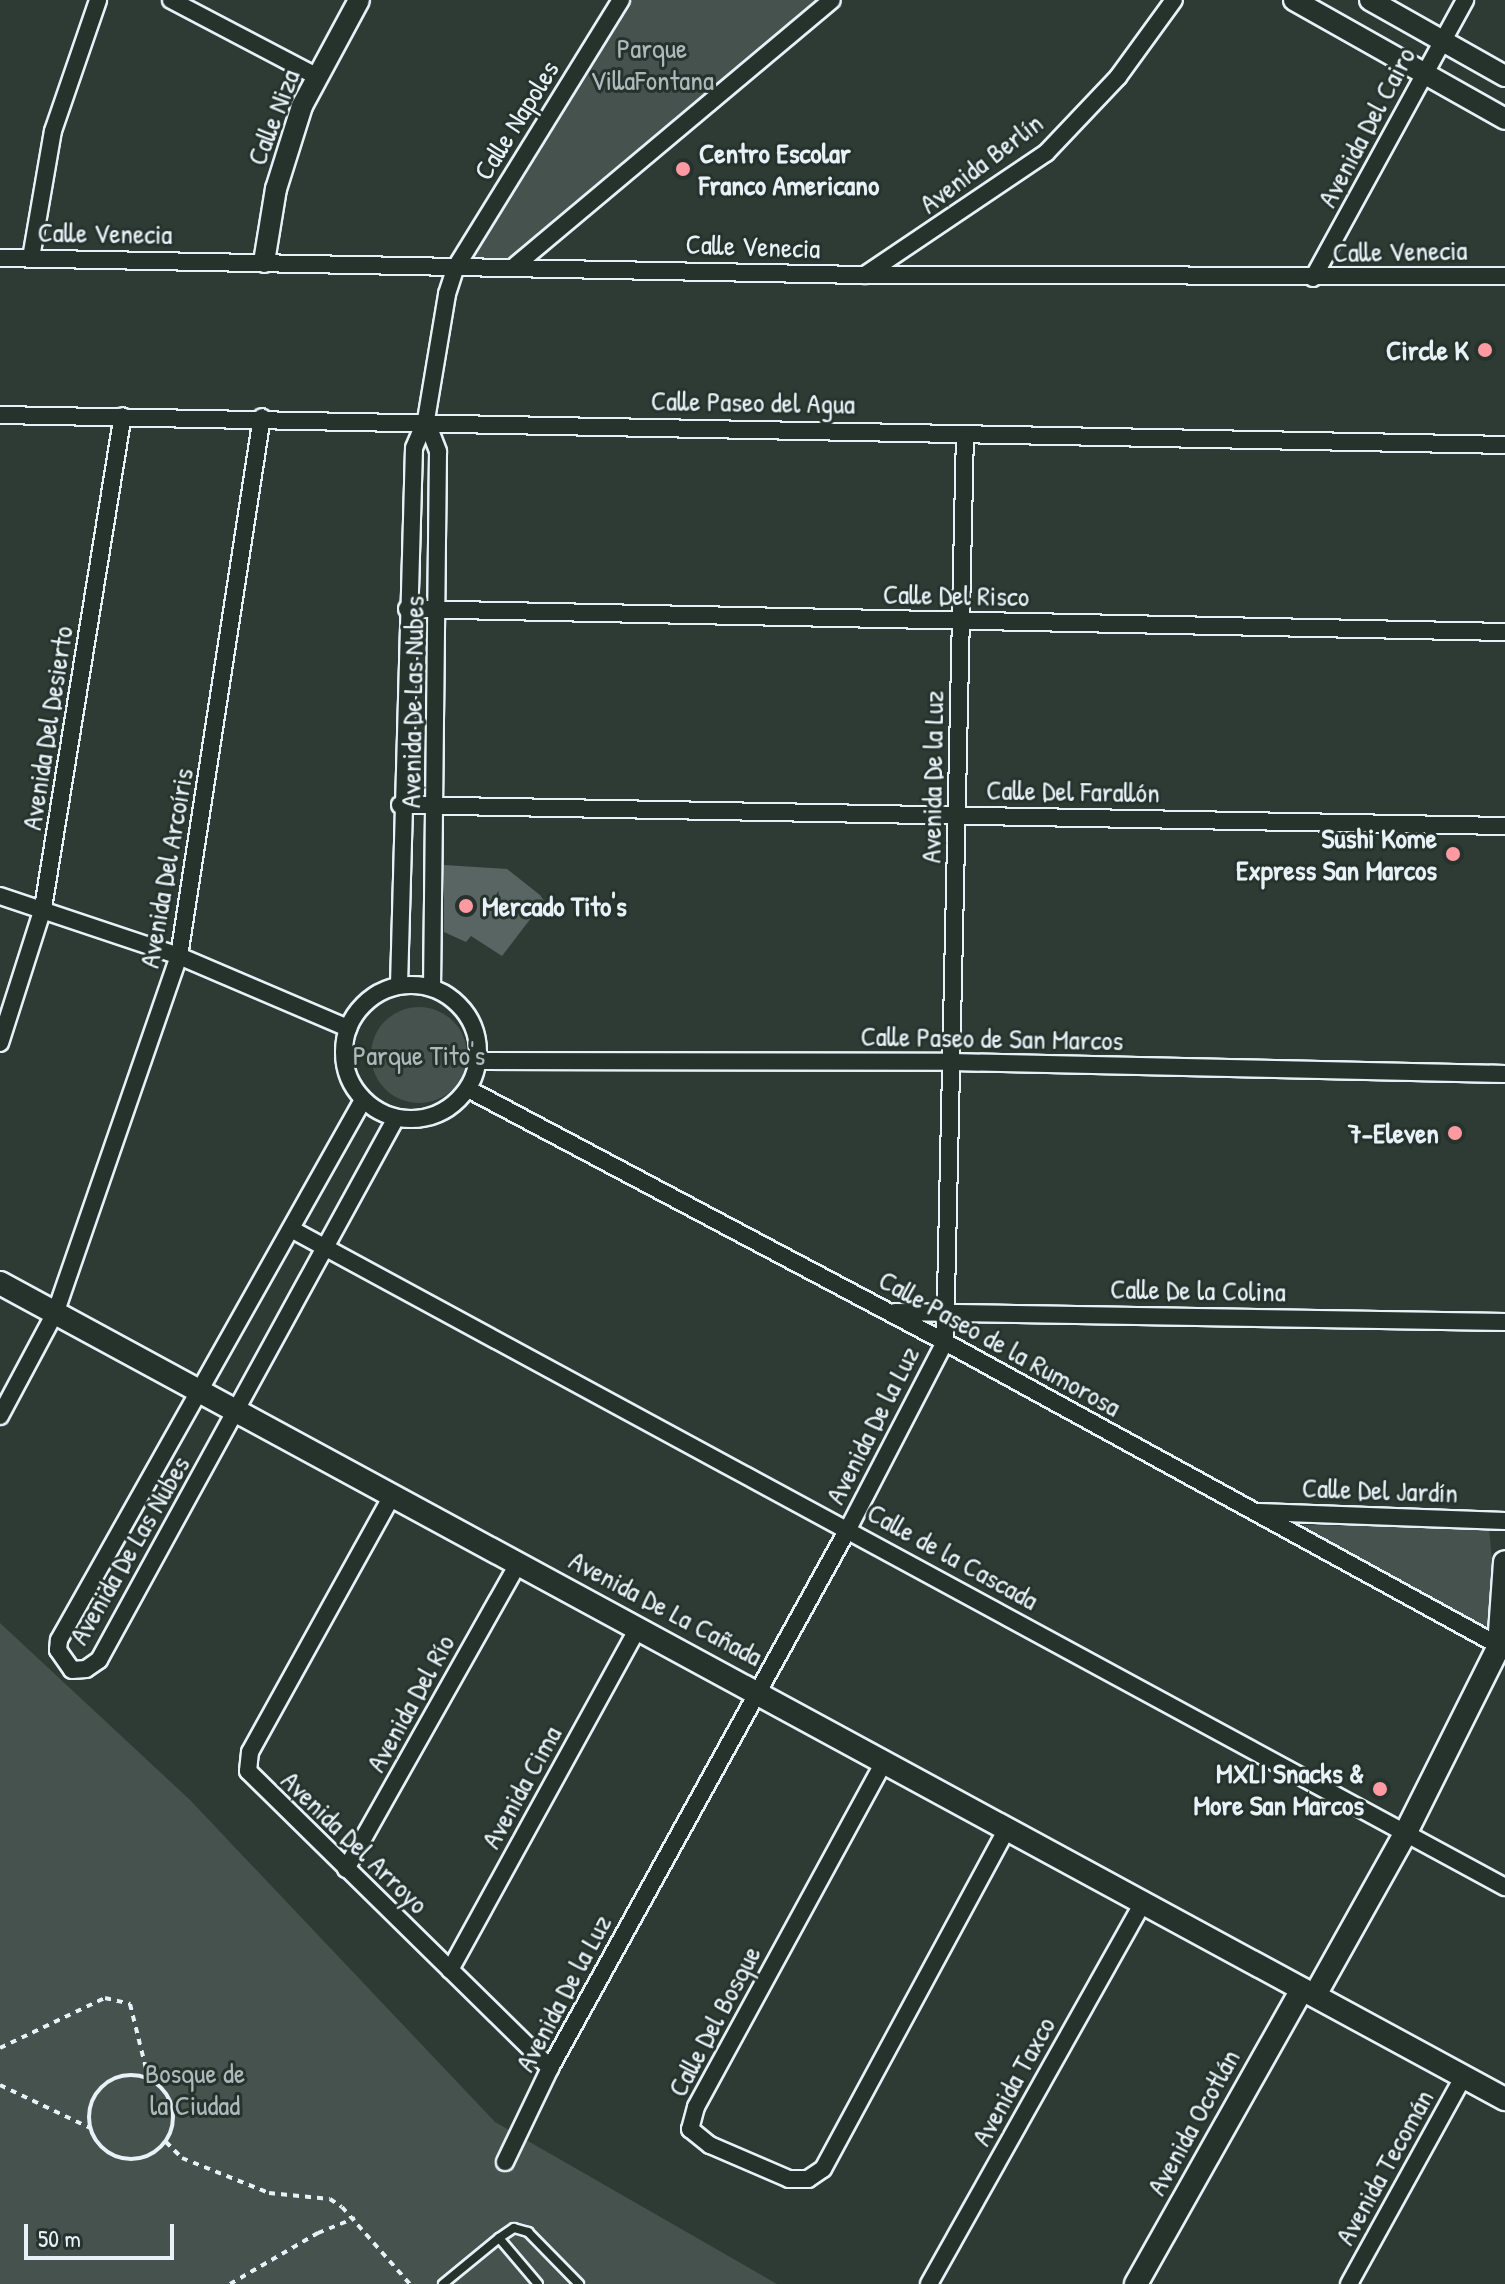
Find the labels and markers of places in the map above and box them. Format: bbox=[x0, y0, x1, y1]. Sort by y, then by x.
place label: Centro Escolar Franco Americano bbox=[699, 136, 879, 202]
marker: Centro Escolar Franco Americano bbox=[674, 160, 692, 178]
place label: Circle K bbox=[1386, 333, 1469, 367]
marker: Circle K bbox=[1476, 341, 1494, 359]
place label: Sushi Kome Express San Marcos bbox=[1236, 821, 1437, 887]
marker: Sushi Kome Express San Marcos bbox=[1444, 845, 1462, 863]
place label: Mercado Tito's bbox=[482, 889, 627, 923]
marker: Mercado Tito's bbox=[457, 897, 475, 915]
place label: 7-Eleven bbox=[1348, 1116, 1439, 1150]
marker: 7-Eleven bbox=[1446, 1124, 1464, 1142]
place label: MXLI Snacks & More San Marcos bbox=[1193, 1756, 1364, 1822]
marker: MXLI Snacks & More San Marcos bbox=[1371, 1780, 1389, 1798]

